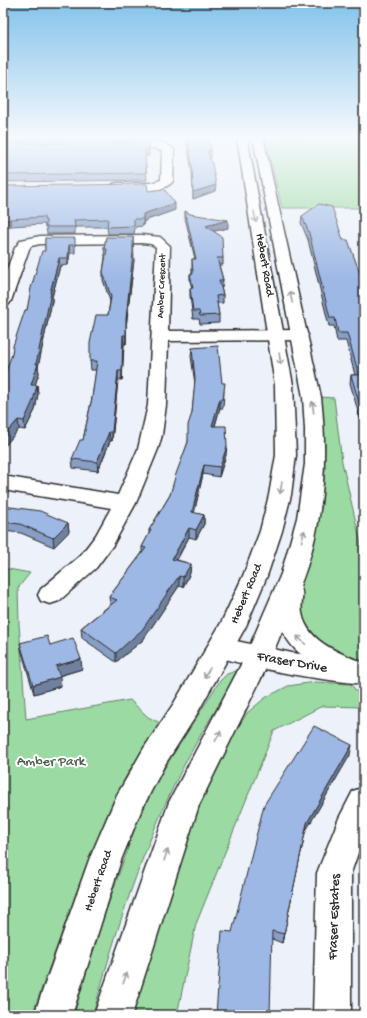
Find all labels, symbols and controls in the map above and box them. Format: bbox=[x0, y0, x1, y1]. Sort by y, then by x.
one-way arrow bbox=[251, 210, 259, 223]
street label: Hebert Road bbox=[252, 232, 277, 299]
street label: Amber Crescent bbox=[155, 253, 169, 318]
one-way arrow bbox=[287, 290, 295, 303]
one-way arrow bbox=[276, 352, 284, 365]
one-way arrow bbox=[309, 401, 316, 414]
one-way arrow bbox=[276, 481, 284, 494]
one-way arrow bbox=[300, 530, 307, 543]
street label: Hebert Road bbox=[228, 561, 266, 626]
one-way arrow bbox=[296, 635, 307, 644]
street label: Fraser Drive bbox=[255, 648, 329, 678]
one-way arrow bbox=[202, 667, 210, 679]
one-way arrow bbox=[215, 730, 222, 742]
park label: Amber Park bbox=[17, 754, 87, 771]
street label: Hebert Road bbox=[82, 848, 116, 913]
one-way arrow bbox=[163, 848, 170, 861]
street label: Fraser Estates bbox=[325, 873, 345, 961]
one-way arrow bbox=[122, 972, 129, 985]

